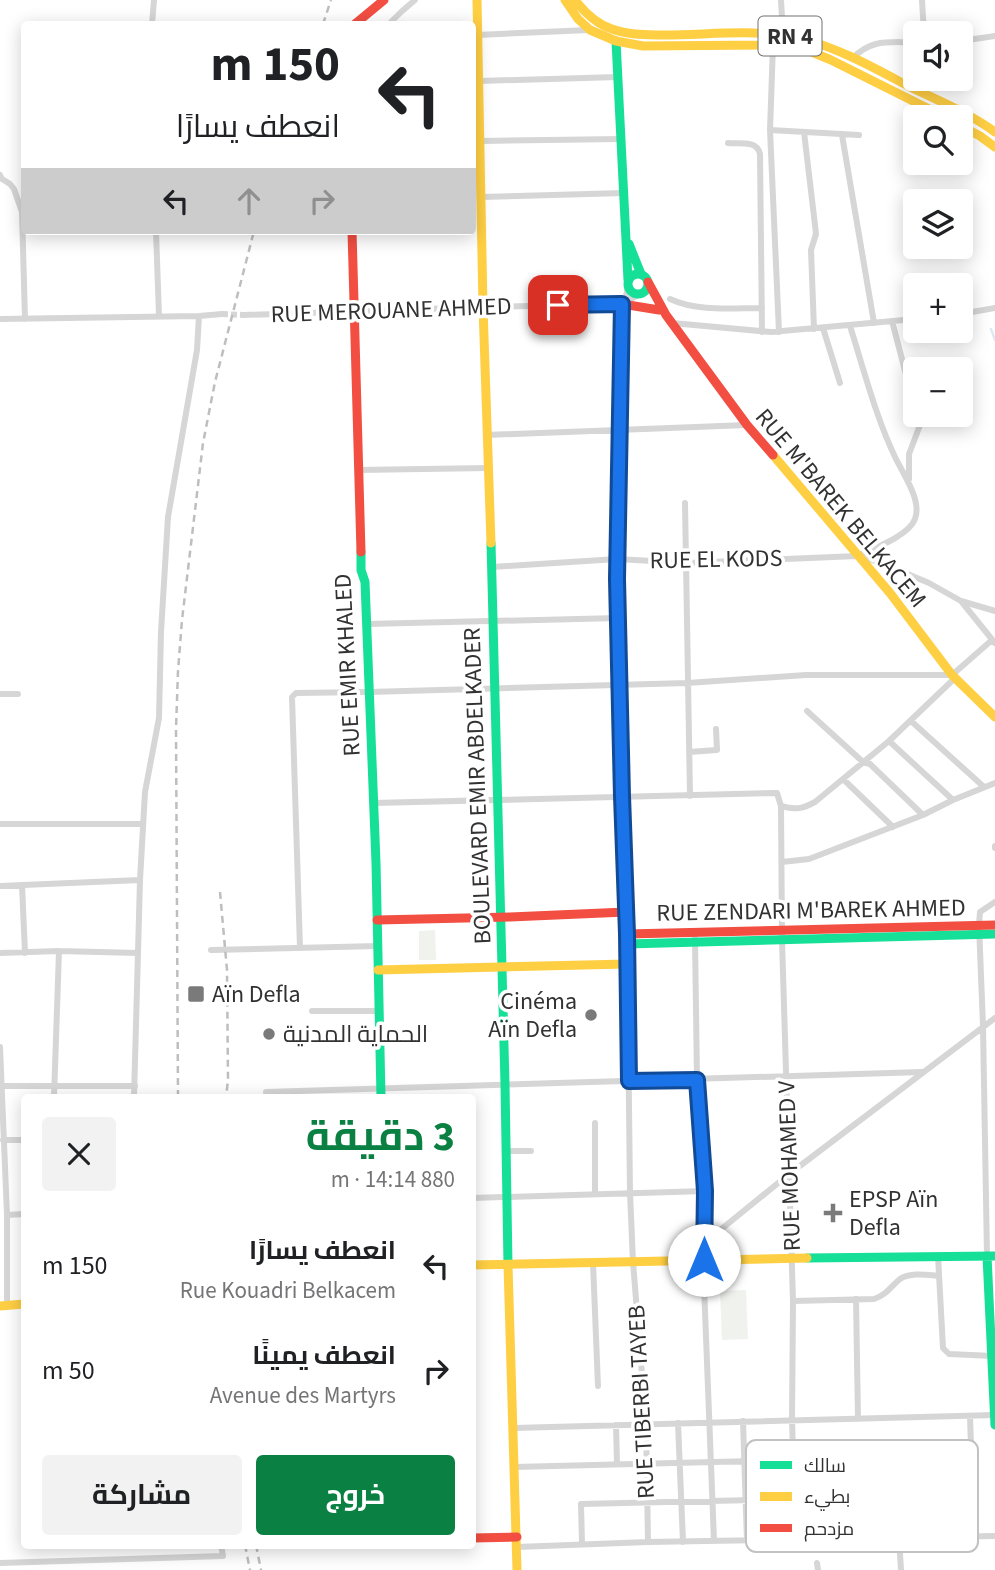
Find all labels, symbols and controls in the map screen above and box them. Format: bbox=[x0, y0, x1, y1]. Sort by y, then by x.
road number: RN 4 bbox=[758, 17, 822, 56]
map controls bbox=[903, 21, 973, 427]
button: sound bbox=[903, 21, 973, 91]
text: 150 m bbox=[211, 30, 340, 100]
icon: left bbox=[364, 49, 455, 140]
text: انعطف يسارًا bbox=[176, 104, 340, 150]
button: search bbox=[903, 105, 973, 175]
icon: left bbox=[157, 182, 195, 220]
icon: ahead bbox=[230, 182, 268, 220]
icon: right bbox=[303, 182, 341, 220]
button: layers bbox=[903, 189, 973, 259]
button: + bbox=[903, 273, 973, 343]
pin bbox=[528, 275, 588, 335]
icon: arrive bbox=[539, 286, 577, 324]
street label: RUE MEROUANE AHMED bbox=[270, 289, 512, 332]
button: − bbox=[903, 357, 973, 427]
street label: RUE M'BAREK BELKACEM bbox=[747, 401, 935, 616]
street label: RUE EL KODS bbox=[649, 541, 783, 578]
street label: RUE EMIR KHALED bbox=[325, 573, 370, 757]
street label: BOULEVARD EMIR ABDELKADER bbox=[454, 627, 501, 945]
street label: RUE ZENDARI M'BAREK AHMED bbox=[656, 890, 966, 931]
place label: Aïn Defla bbox=[212, 977, 301, 1012]
marker: Aïn Defla bbox=[186, 984, 206, 1004]
place label: Cinéma Aïn Defla bbox=[488, 984, 577, 1047]
marker: Cinéma Aïn Defla bbox=[583, 1007, 599, 1023]
place label: الحماية المدنية bbox=[283, 1017, 428, 1052]
marker: الحماية المدنية bbox=[261, 1026, 277, 1042]
street label: RUE MOHAMED V bbox=[769, 1079, 810, 1252]
text: 3 دقيقة bbox=[306, 1107, 455, 1167]
button: close bbox=[42, 1117, 116, 1191]
text: 880 m · 14:14 bbox=[331, 1163, 455, 1196]
place label: EPSP Aïn Defla bbox=[849, 1182, 938, 1245]
marker: EPSP Aïn Defla bbox=[823, 1203, 843, 1223]
position arrow bbox=[667, 1223, 741, 1297]
text: انعطف يسارًا bbox=[249, 1232, 396, 1269]
text: 150 m bbox=[42, 1247, 108, 1284]
icon: left bbox=[417, 1247, 455, 1285]
text: Rue Kouadri Belkacem bbox=[180, 1274, 396, 1307]
street label: RUE TIBERBI TAYEB bbox=[619, 1304, 664, 1500]
text: انعطف يمينًا bbox=[252, 1337, 396, 1374]
text: 50 m bbox=[42, 1352, 95, 1389]
icon: right bbox=[417, 1352, 455, 1390]
text: Avenue des Martyrs bbox=[210, 1379, 396, 1412]
legend bbox=[746, 1440, 978, 1552]
text: سالك bbox=[804, 1453, 846, 1480]
button: مشاركة bbox=[42, 1455, 242, 1535]
button: خروج bbox=[256, 1455, 455, 1535]
text: بطيء bbox=[804, 1484, 850, 1511]
text: مزدحم bbox=[804, 1516, 854, 1543]

